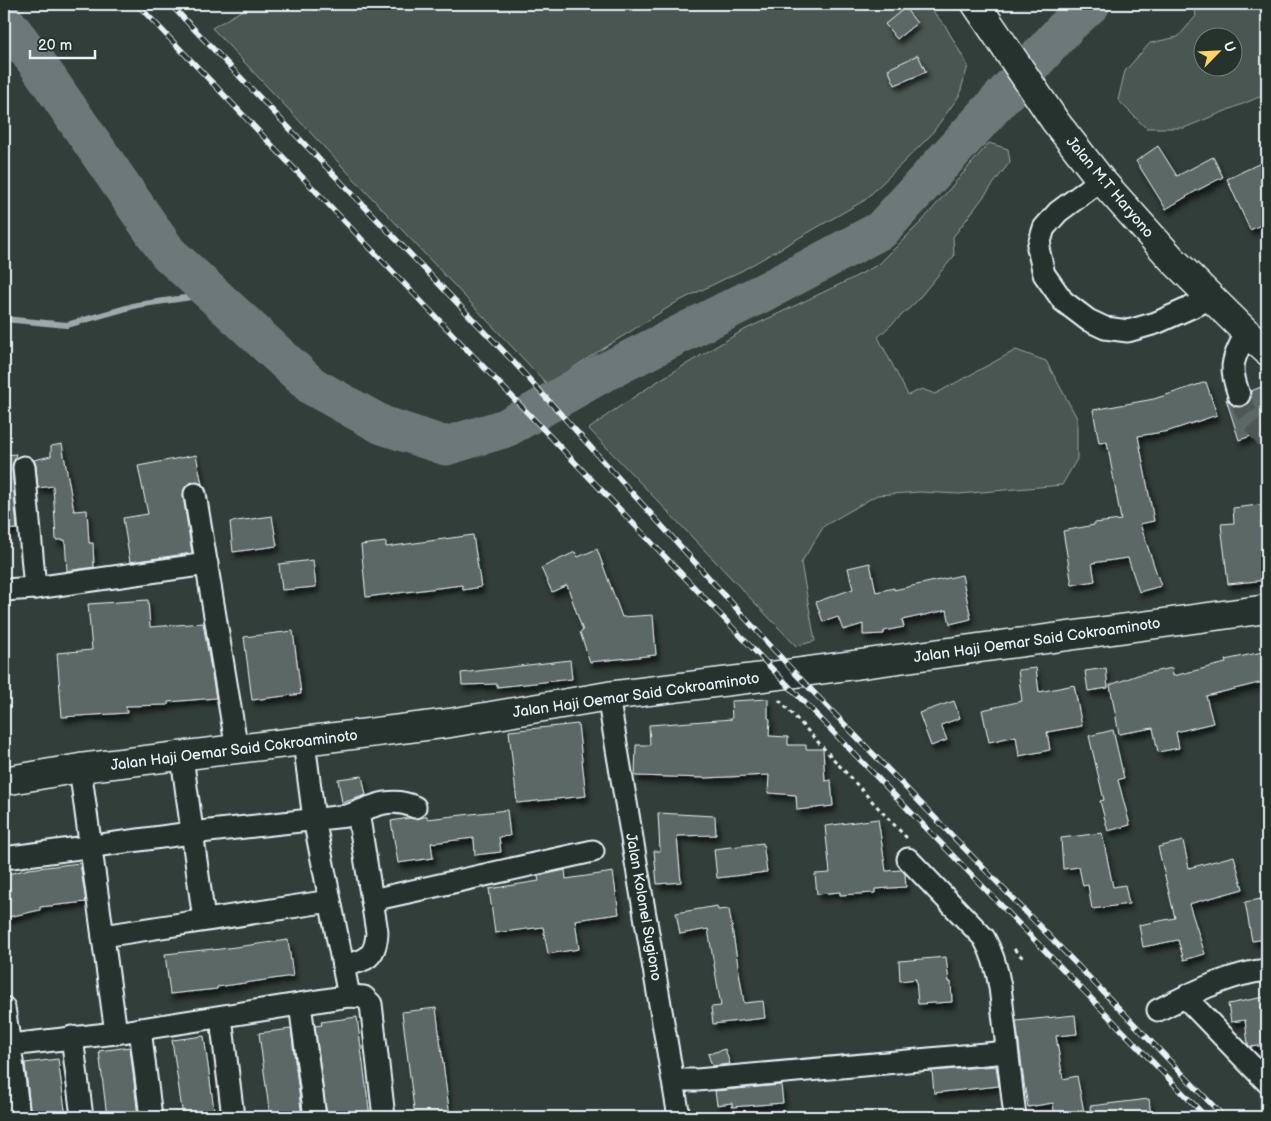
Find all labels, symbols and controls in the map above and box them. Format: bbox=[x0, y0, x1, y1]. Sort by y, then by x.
scale bar bbox=[30, 28, 95, 60]
north arrow bbox=[1194, 28, 1244, 78]
text: 20 m bbox=[38, 36, 72, 55]
text: U bbox=[1220, 39, 1239, 55]
street label: Jalan M.T Haryono bbox=[1062, 133, 1158, 242]
street label: Jalan Haji Oemar Said Cokroaminoto bbox=[913, 614, 1162, 667]
street label: Jalan Haji Oemar Said Cokroaminoto bbox=[512, 669, 761, 722]
street label: Jalan Haji Oemar Said Cokroaminoto bbox=[109, 726, 359, 775]
street label: Jalan Kolonel Sugiono bbox=[621, 832, 666, 982]

